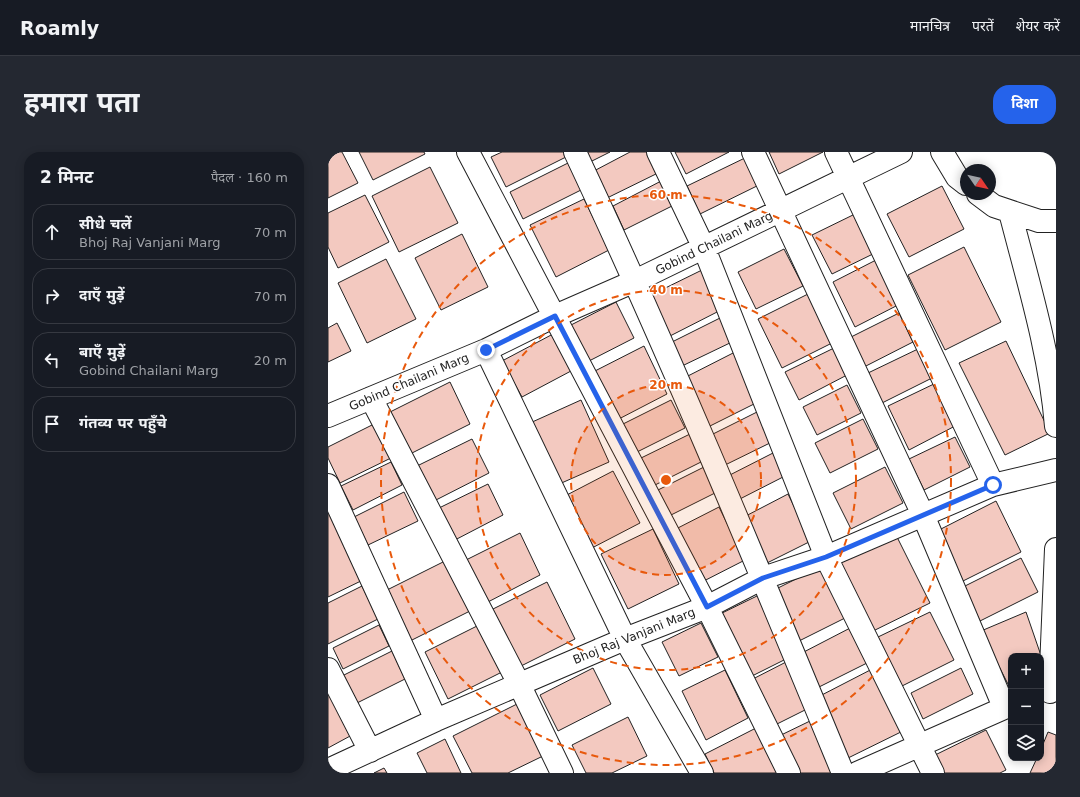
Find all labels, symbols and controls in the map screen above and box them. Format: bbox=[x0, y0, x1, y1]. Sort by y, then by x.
text: Roamly bbox=[20, 17, 99, 39]
text: मानचित्र bbox=[910, 18, 950, 34]
text: परतें bbox=[972, 18, 994, 34]
text: शेयर करें bbox=[1016, 18, 1060, 34]
button: दिशा bbox=[993, 85, 1056, 124]
text: हमारा पता bbox=[24, 86, 139, 119]
north arrow bbox=[960, 164, 996, 200]
text: 2 मिनट bbox=[40, 167, 93, 187]
text: पैदल · 160 m bbox=[211, 170, 288, 185]
text: 60 m bbox=[649, 188, 683, 202]
street label: Gobind Chailani Marg bbox=[653, 208, 775, 278]
text: सीधे चलें bbox=[79, 215, 132, 233]
icon: ahead bbox=[41, 221, 63, 243]
text: 70 m bbox=[254, 225, 287, 240]
text: Bhoj Raj Vanjani Marg bbox=[79, 235, 221, 250]
text: 40 m bbox=[649, 283, 683, 297]
icon: right bbox=[41, 285, 63, 307]
text: दाएँ मुड़ें bbox=[79, 286, 125, 304]
text: 70 m bbox=[254, 289, 287, 304]
route end bbox=[477, 341, 495, 359]
text: बाएँ मुड़ें bbox=[79, 343, 125, 361]
icon: left bbox=[41, 349, 63, 371]
street label: Gobind Chailani Marg bbox=[347, 350, 471, 414]
text: 20 m bbox=[254, 353, 287, 368]
text: Gobind Chailani Marg bbox=[79, 363, 219, 378]
text: 20 m bbox=[649, 378, 683, 392]
icon: arrive bbox=[41, 413, 63, 435]
text: गंतव्य पर पहुँचे bbox=[79, 414, 167, 432]
centre of rings bbox=[659, 473, 673, 487]
route start bbox=[984, 476, 1002, 494]
street label: Bhoj Raj Vanjani Marg bbox=[571, 605, 697, 667]
map controls bbox=[1008, 653, 1044, 761]
button: + bbox=[1008, 653, 1044, 689]
button: − bbox=[1008, 689, 1044, 725]
button: layers bbox=[1008, 725, 1044, 761]

